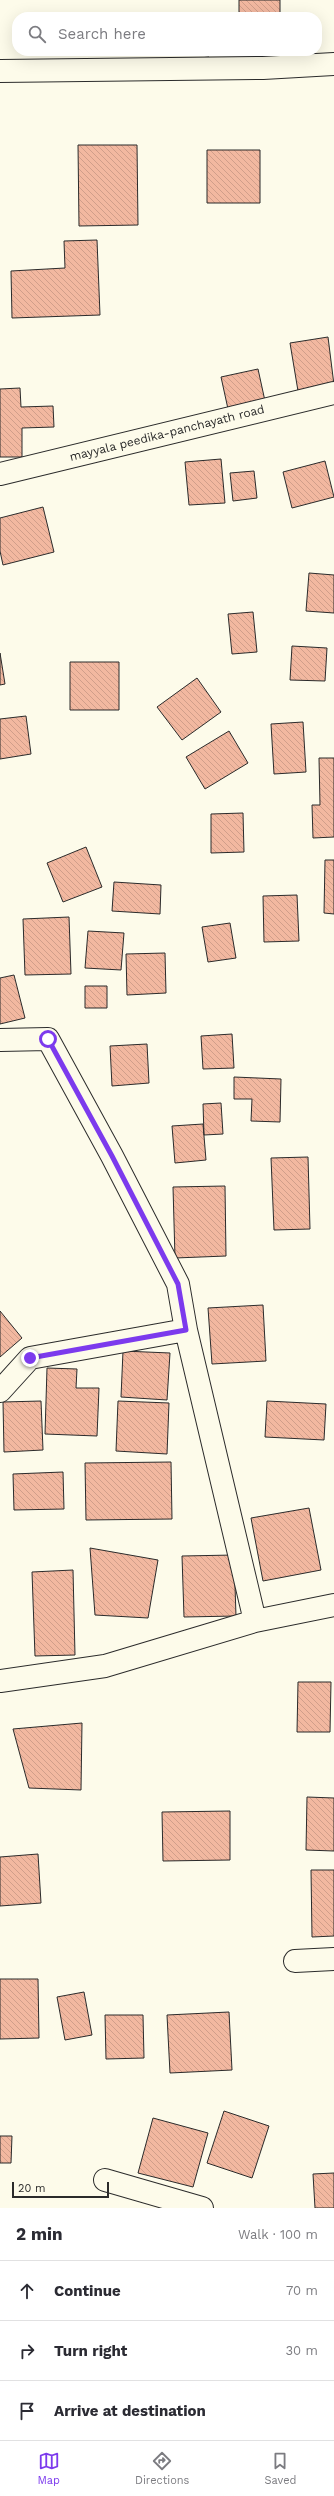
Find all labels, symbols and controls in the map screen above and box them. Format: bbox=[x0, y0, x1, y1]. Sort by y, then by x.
search box bbox=[12, 12, 322, 56]
icon: search bbox=[26, 23, 48, 45]
text: Search here bbox=[58, 25, 146, 43]
street label: mayyala peedika-panchayath road bbox=[68, 402, 266, 464]
route start bbox=[39, 1030, 57, 1048]
route end bbox=[21, 1349, 39, 1367]
scale bar bbox=[12, 2180, 109, 2199]
text: 20 m bbox=[18, 2182, 46, 2195]
text: 2 min bbox=[16, 2224, 62, 2244]
text: Walk · 100 m bbox=[238, 2227, 318, 2242]
icon: ahead bbox=[16, 2280, 38, 2302]
text: Continue bbox=[54, 2282, 121, 2300]
text: 70 m bbox=[286, 2283, 318, 2298]
icon: right bbox=[16, 2340, 38, 2362]
text: Turn right bbox=[54, 2342, 127, 2360]
text: 30 m bbox=[286, 2343, 318, 2358]
icon: arrive bbox=[16, 2400, 38, 2422]
text: Arrive at destination bbox=[54, 2402, 206, 2420]
tab: Map bbox=[38, 2450, 60, 2487]
tab: Directions bbox=[135, 2450, 189, 2487]
tab: Saved bbox=[264, 2450, 296, 2487]

